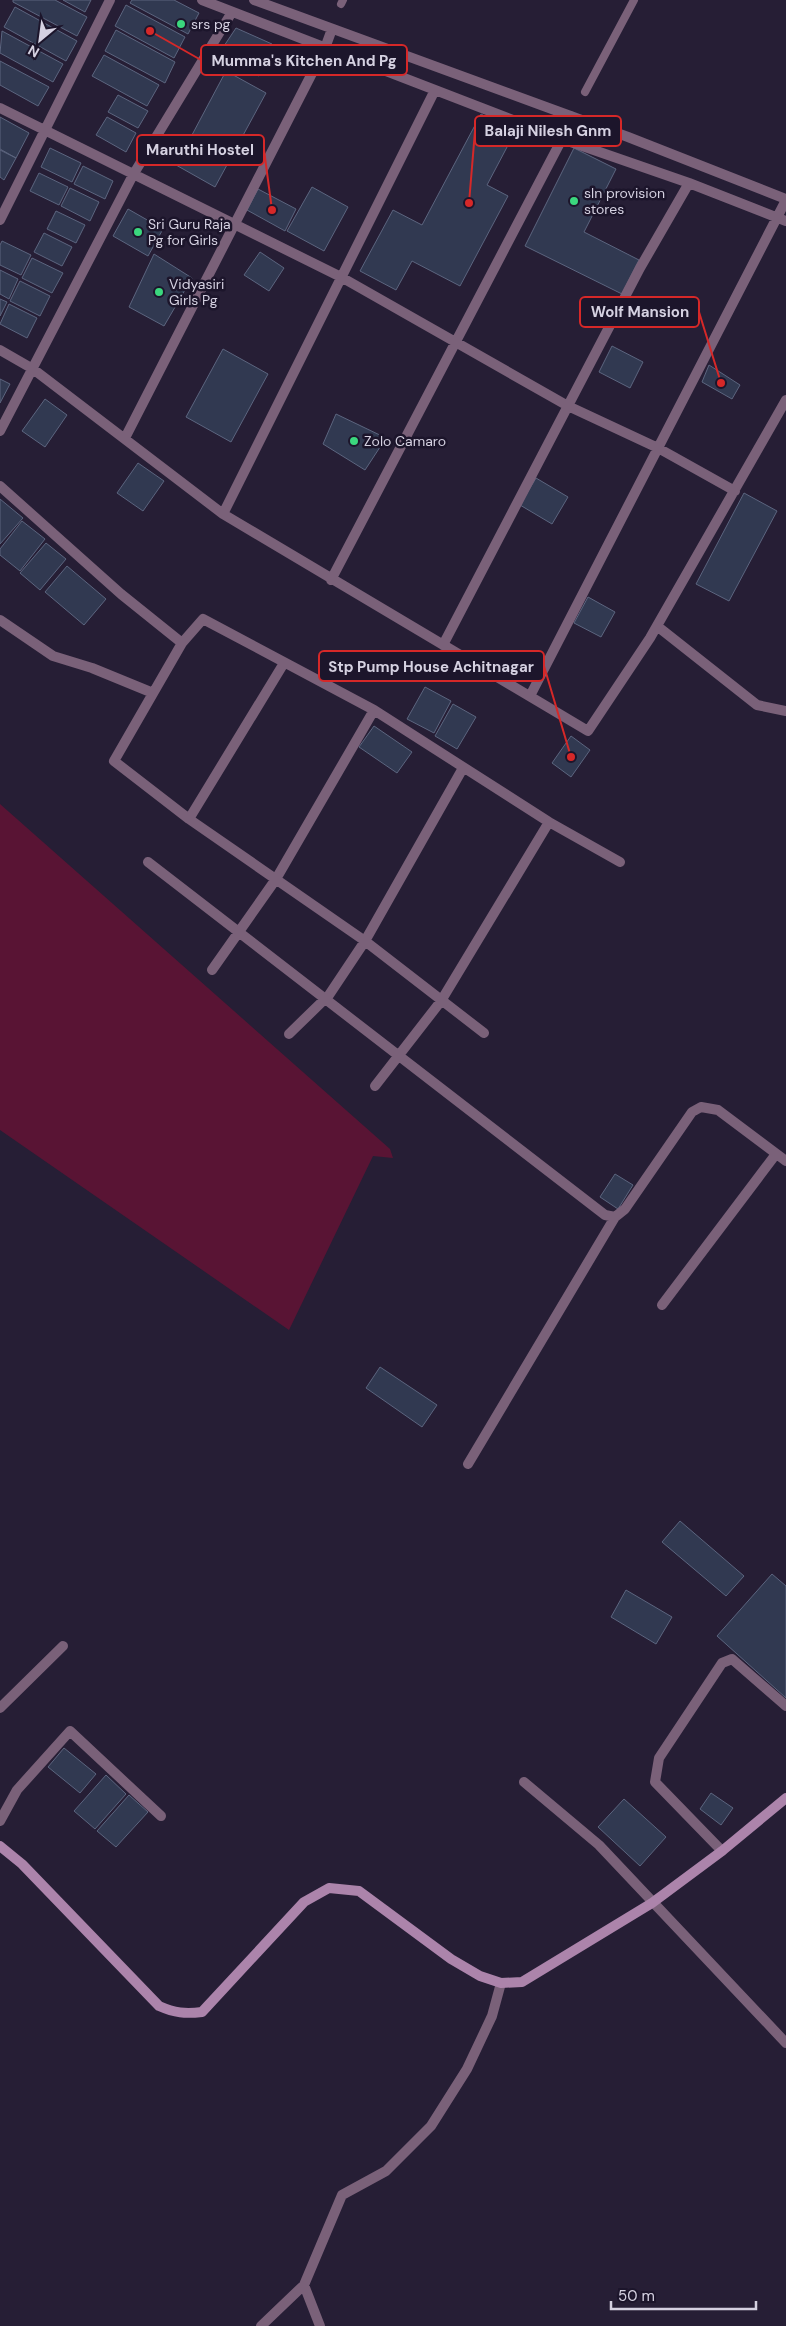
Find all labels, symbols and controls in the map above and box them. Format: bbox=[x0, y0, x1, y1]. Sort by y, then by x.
north arrow bbox=[15, 15, 65, 65]
place label: srs pg bbox=[191, 15, 230, 33]
marker: srs pg bbox=[175, 18, 187, 30]
text: N bbox=[25, 41, 43, 62]
callout: Mumma's Kitchen And Pg bbox=[201, 45, 407, 75]
text: Mumma's Kitchen And Pg bbox=[211, 51, 397, 71]
callout: Balaji Nilesh Gnm bbox=[475, 116, 621, 146]
text: Balaji Nilesh Gnm bbox=[485, 121, 611, 141]
callout: Maruthi Hostel bbox=[137, 135, 264, 165]
text: Maruthi Hostel bbox=[146, 140, 254, 160]
place label: sln provision stores bbox=[584, 184, 665, 218]
marker: sln provision stores bbox=[568, 195, 580, 207]
place label: Sri Guru Raja Pg for Girls bbox=[148, 215, 231, 249]
marker: Sri Guru Raja Pg for Girls bbox=[132, 226, 144, 238]
place label: Vidyasiri Girls Pg bbox=[169, 275, 224, 309]
marker: Vidyasiri Girls Pg bbox=[153, 286, 165, 298]
callout: Wolf Mansion bbox=[580, 297, 699, 327]
text: Wolf Mansion bbox=[591, 302, 689, 322]
place label: Zolo Camaro bbox=[364, 432, 446, 450]
marker: Zolo Camaro bbox=[348, 435, 360, 447]
callout: Stp Pump House Achitnagar bbox=[319, 651, 544, 681]
text: Stp Pump House Achitnagar bbox=[328, 657, 534, 677]
scale bar bbox=[611, 2278, 756, 2310]
text: 50 m bbox=[618, 2286, 655, 2306]

